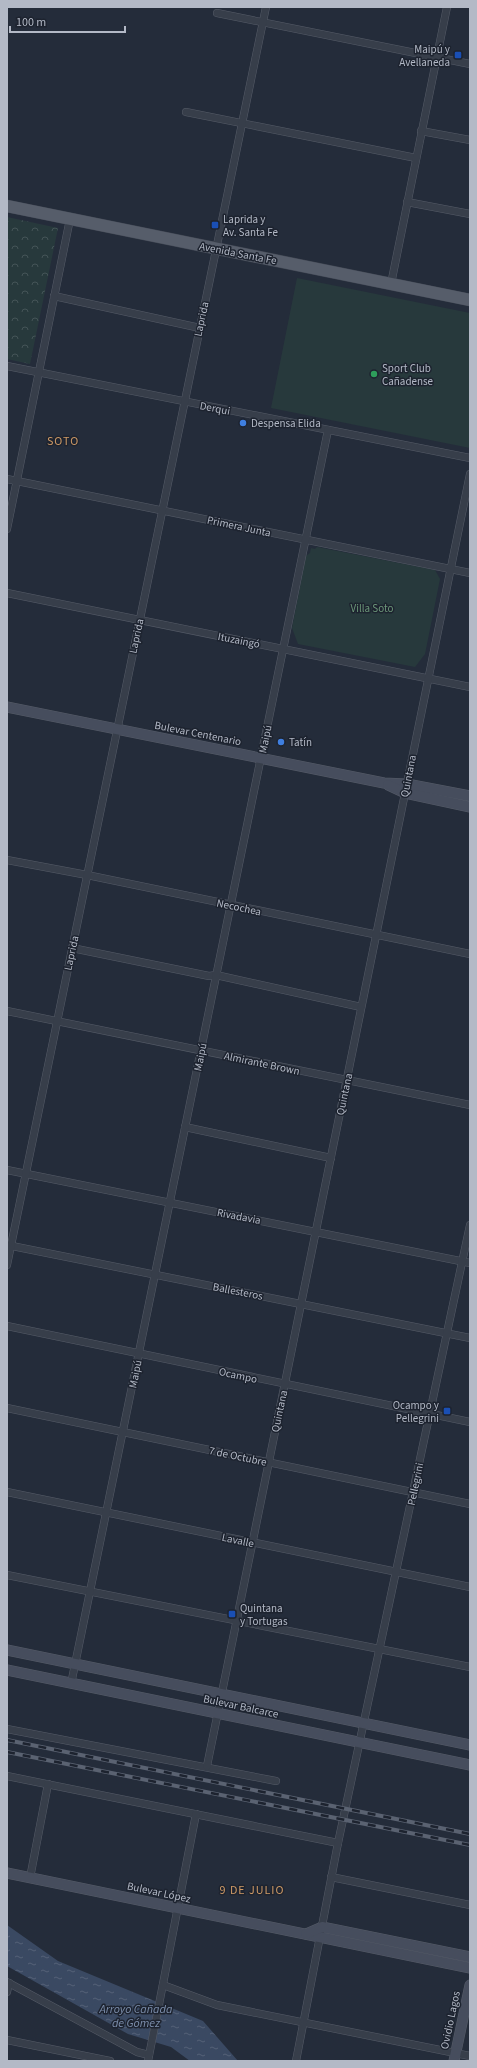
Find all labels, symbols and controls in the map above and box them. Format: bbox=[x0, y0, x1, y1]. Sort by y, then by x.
scale bar bbox=[10, 8, 125, 34]
text: 100 m bbox=[16, 14, 46, 31]
place label: Maipú y Avellaneda bbox=[399, 42, 450, 70]
marker: Maipú y Avellaneda bbox=[453, 50, 463, 60]
place label: Laprida y Av. Santa Fe bbox=[223, 212, 279, 240]
marker: Laprida y Av. Santa Fe bbox=[210, 220, 220, 230]
street label: Avenida Santa Fe bbox=[198, 239, 278, 268]
street label: Laprida bbox=[190, 300, 212, 338]
place label: Sport Club Cañadense bbox=[382, 361, 434, 389]
marker: Sport Club Cañadense bbox=[369, 369, 379, 379]
street label: Derqui bbox=[198, 398, 231, 419]
place label: Despensa Elida bbox=[251, 416, 321, 431]
marker: Despensa Elida bbox=[238, 418, 248, 428]
district label: SOTO bbox=[47, 433, 79, 450]
street label: Primera Junta bbox=[206, 512, 272, 541]
park label: Villa Soto bbox=[351, 601, 393, 616]
street label: Laprida bbox=[125, 617, 147, 655]
street label: Ituzaingó bbox=[217, 629, 261, 652]
street label: Bulevar Centenario bbox=[153, 718, 243, 749]
street label: Maipú bbox=[255, 724, 276, 755]
place label: Tatín bbox=[289, 735, 312, 750]
marker: Tatín bbox=[276, 737, 286, 747]
street label: Quintana bbox=[397, 754, 420, 798]
street label: Necochea bbox=[215, 895, 263, 920]
street label: Laprida bbox=[60, 934, 82, 972]
street label: Maipú bbox=[190, 1042, 211, 1073]
street label: Almirante Brown bbox=[223, 1048, 301, 1079]
street label: Quintana bbox=[333, 1072, 356, 1117]
street label: Rivadavia bbox=[216, 1205, 262, 1228]
street label: Ballesteros bbox=[212, 1279, 265, 1304]
street label: Maipú bbox=[125, 1359, 146, 1390]
street label: Ocampo bbox=[217, 1364, 259, 1387]
street label: Quintana bbox=[268, 1389, 291, 1434]
place label: Ocampo y Pellegrini bbox=[393, 1398, 439, 1426]
marker: Ocampo y Pellegrini bbox=[442, 1406, 452, 1416]
street label: 7 de Octubre bbox=[208, 1443, 269, 1470]
street label: Pellegrini bbox=[404, 1461, 427, 1507]
street label: Lavalle bbox=[220, 1530, 256, 1551]
place label: Quintana y Tortugas bbox=[240, 1601, 288, 1629]
marker: Quintana y Tortugas bbox=[227, 1609, 237, 1619]
street label: Bulevar Balcarce bbox=[202, 1691, 280, 1722]
street label: Bulevar López bbox=[126, 1878, 192, 1907]
district label: 9 DE JULIO bbox=[220, 1882, 284, 1899]
street label: Ovidio Lagos bbox=[437, 1989, 464, 2050]
water label: Arroyo Cañada de Gómez bbox=[99, 2001, 173, 2032]

